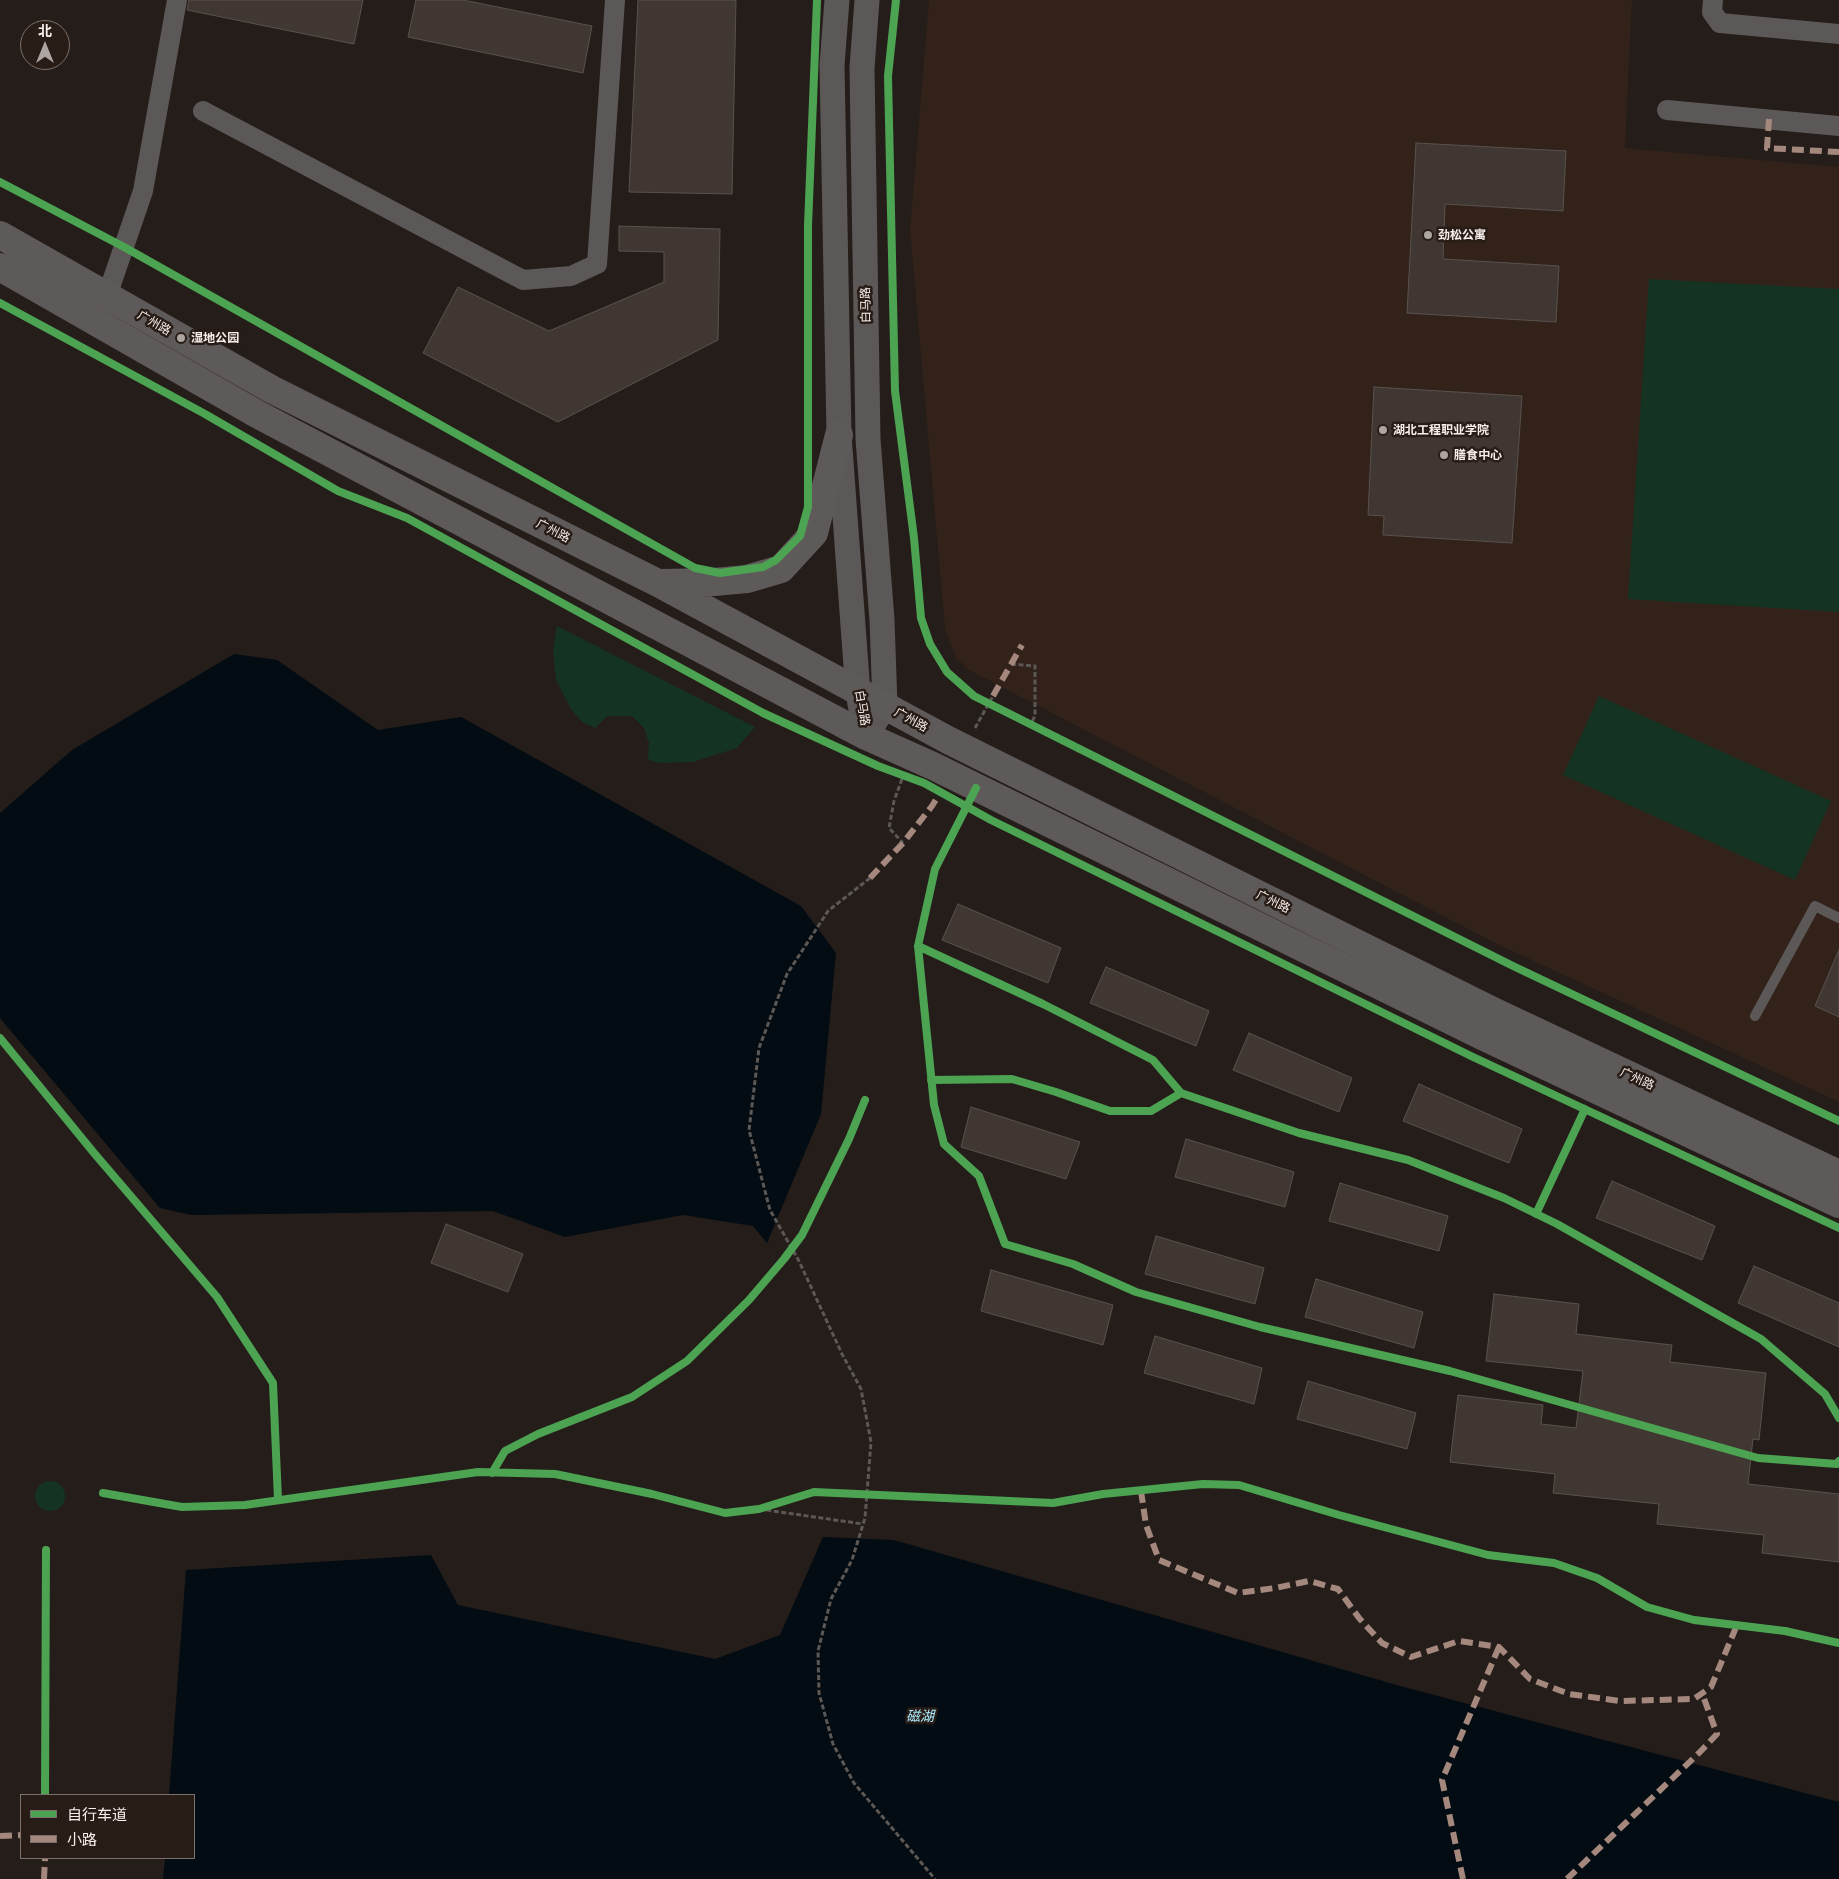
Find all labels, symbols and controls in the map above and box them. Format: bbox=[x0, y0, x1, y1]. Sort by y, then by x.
north arrow bbox=[20, 20, 70, 70]
text: 北 bbox=[38, 23, 52, 39]
place label: 劲松公寓 bbox=[1438, 228, 1486, 242]
marker: 劲松公寓 bbox=[1422, 229, 1434, 241]
street label: 白马路 bbox=[858, 287, 874, 323]
street label: 广州路 bbox=[135, 308, 173, 338]
place label: 湿地公园 bbox=[191, 331, 239, 345]
marker: 湿地公园 bbox=[175, 332, 187, 344]
place label: 湖北工程职业学院 bbox=[1393, 423, 1489, 437]
marker: 湖北工程职业学院 bbox=[1377, 424, 1389, 436]
place label: 膳食中心 bbox=[1454, 448, 1502, 462]
marker: 膳食中心 bbox=[1438, 449, 1450, 461]
street label: 广州路 bbox=[534, 516, 572, 546]
street label: 白马路 bbox=[852, 689, 872, 727]
street label: 广州路 bbox=[892, 705, 930, 735]
street label: 广州路 bbox=[1254, 888, 1292, 916]
street label: 广州路 bbox=[1618, 1065, 1656, 1093]
water label: 磁湖 bbox=[906, 1709, 934, 1725]
legend bbox=[20, 1794, 195, 1859]
text: 自行车道 bbox=[67, 1806, 127, 1824]
text: 小路 bbox=[67, 1831, 97, 1849]

